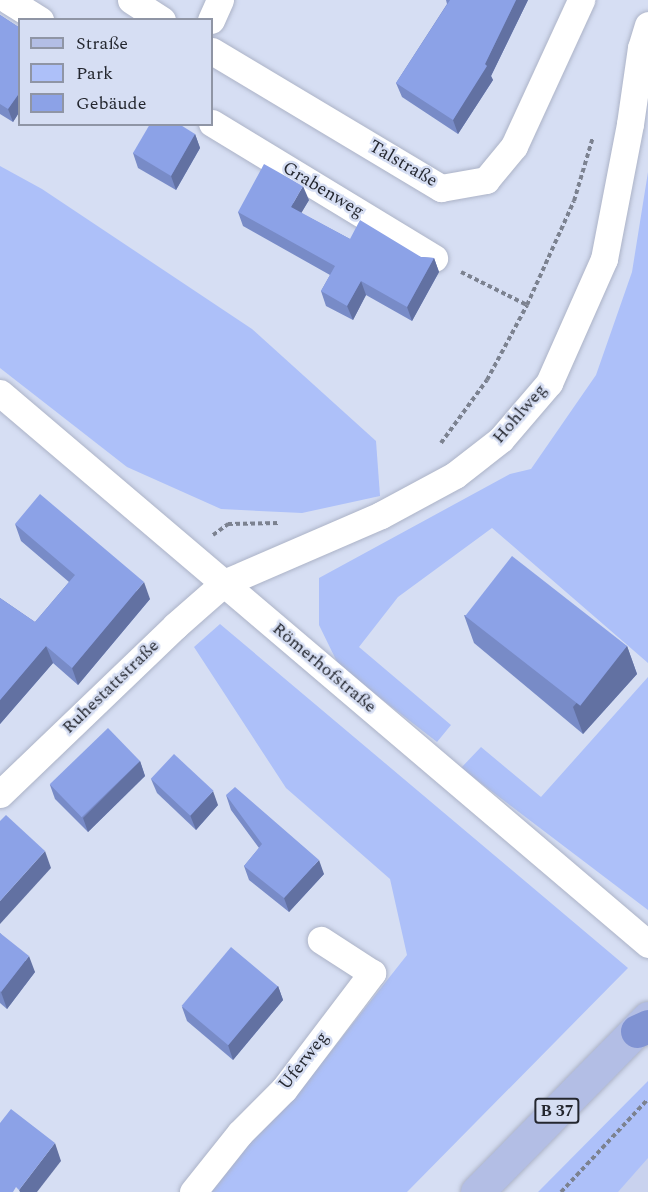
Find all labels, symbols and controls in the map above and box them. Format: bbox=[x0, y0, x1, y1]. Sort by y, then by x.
legend bbox=[18, 18, 213, 126]
text: Straße bbox=[76, 30, 128, 57]
text: Park bbox=[76, 60, 113, 87]
text: Gebäude bbox=[76, 90, 146, 117]
street label: Talstraße bbox=[365, 136, 441, 192]
street label: Grabenweg bbox=[278, 157, 368, 223]
street label: Hohlweg bbox=[488, 380, 552, 448]
street label: Römerhofstraße bbox=[268, 618, 380, 718]
street label: Ruhestattstraße bbox=[58, 635, 164, 739]
street label: Uferweg bbox=[274, 1027, 334, 1095]
road number: B 37 bbox=[533, 1098, 581, 1124]

